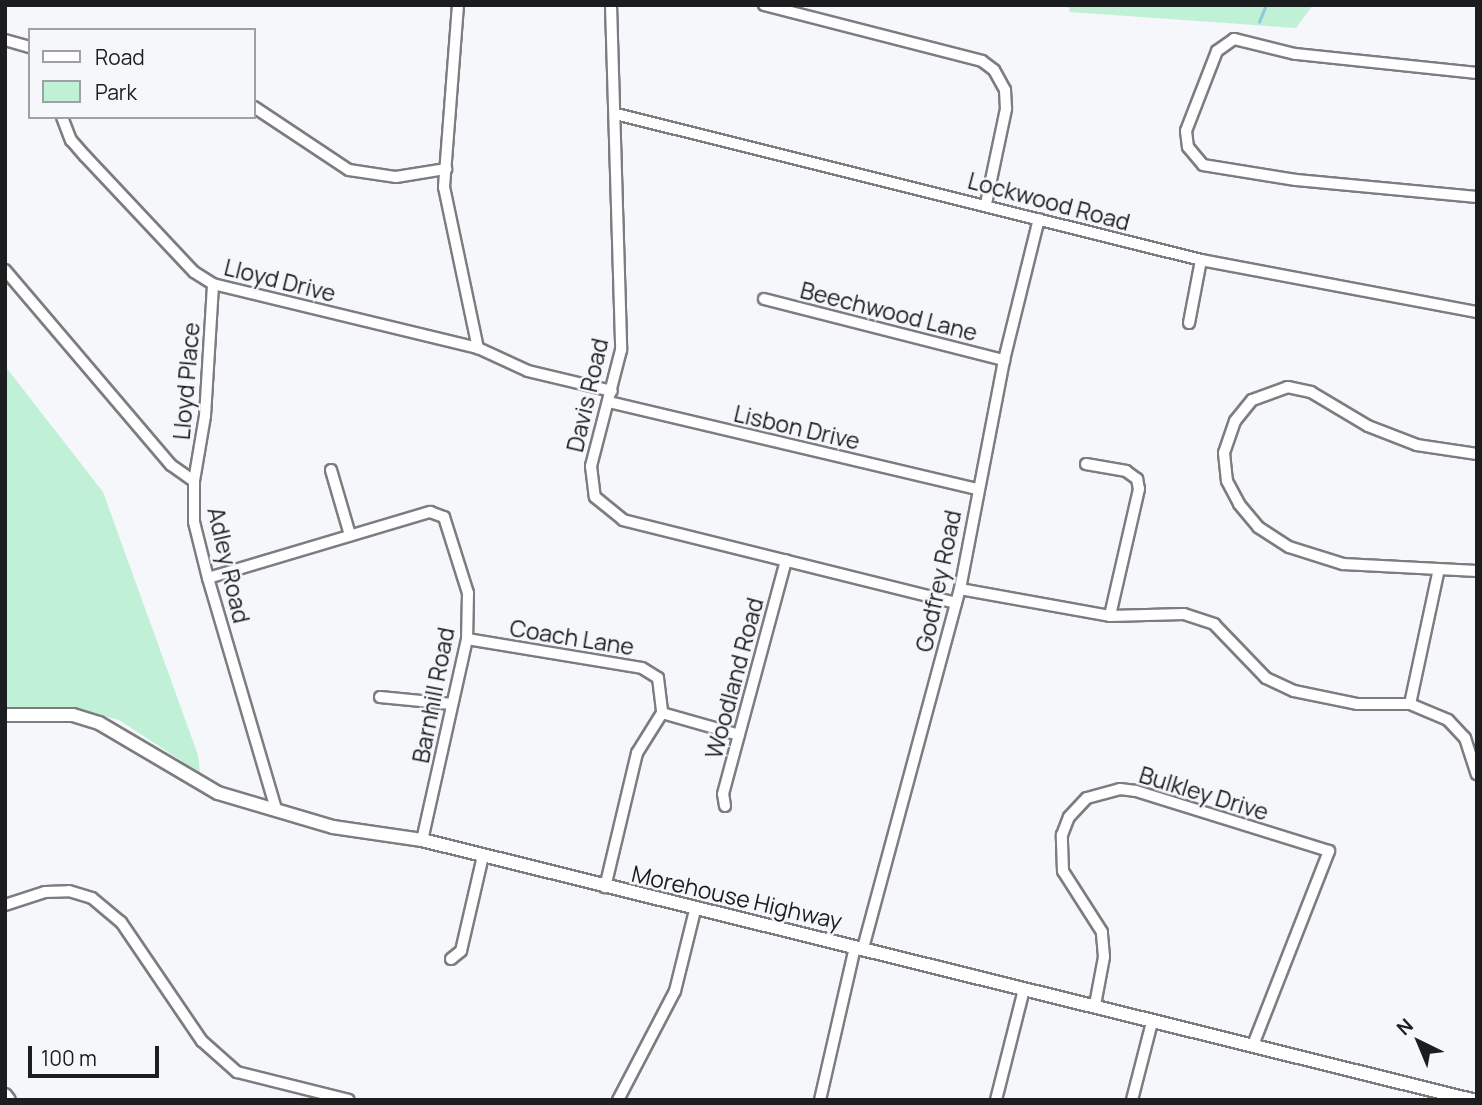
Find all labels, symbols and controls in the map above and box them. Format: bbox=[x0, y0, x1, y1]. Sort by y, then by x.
legend bbox=[28, 28, 256, 119]
text: Road bbox=[95, 43, 145, 71]
text: Park bbox=[95, 78, 137, 106]
street label: Lockwood Road bbox=[965, 166, 1133, 236]
street label: Lloyd Drive bbox=[221, 253, 339, 307]
street label: Beechwood Lane bbox=[798, 276, 980, 346]
street label: Lloyd Place bbox=[167, 321, 205, 441]
street label: Davis Road bbox=[561, 335, 613, 455]
street label: Lisbon Drive bbox=[731, 399, 863, 455]
street label: Adley Road bbox=[202, 504, 256, 626]
street label: Godfrey Road bbox=[910, 508, 966, 654]
street label: Woodland Road bbox=[699, 595, 769, 761]
street label: Coach Lane bbox=[508, 614, 636, 660]
street label: Barnhill Road bbox=[406, 625, 460, 765]
street label: Bulkley Drive bbox=[1136, 760, 1272, 826]
street label: Morehouse Highway bbox=[629, 859, 845, 935]
north arrow bbox=[1384, 1007, 1454, 1077]
text: N bbox=[1391, 1012, 1419, 1041]
scale bar bbox=[32, 1032, 163, 1076]
text: 100 m bbox=[41, 1044, 97, 1072]

